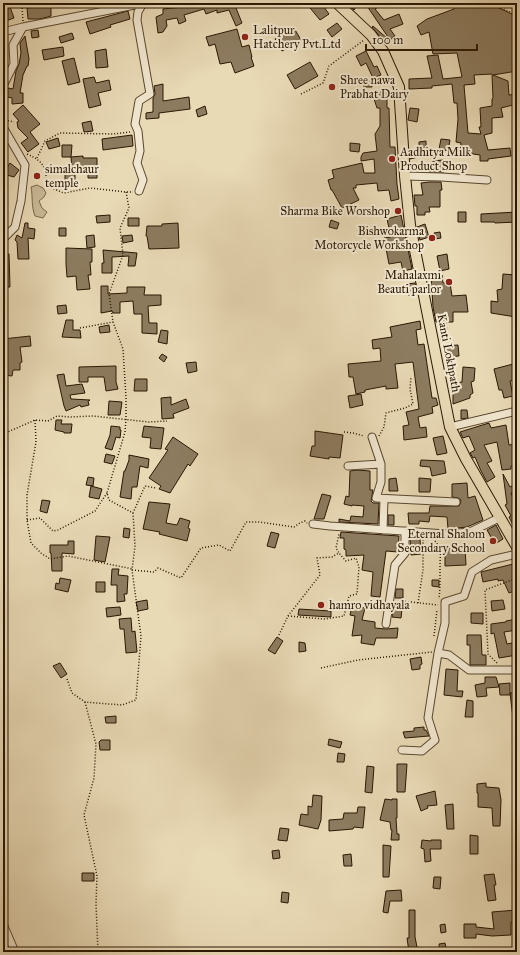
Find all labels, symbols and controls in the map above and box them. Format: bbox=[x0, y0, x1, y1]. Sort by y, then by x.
place label: Lalitpur Hatchery Pvt.Ltd bbox=[253, 23, 341, 51]
scale bar bbox=[366, 26, 477, 52]
marker: Lalitpur Hatchery Pvt.Ltd bbox=[240, 32, 250, 42]
text: 100 m bbox=[372, 33, 403, 47]
place label: Shree nawa Prabhat Dairy bbox=[340, 73, 409, 101]
marker: Shree nawa Prabhat Dairy bbox=[327, 82, 337, 92]
place label: Aadhitya Milk Product Shop bbox=[399, 145, 471, 173]
marker: Aadhitya Milk Product Shop bbox=[387, 154, 397, 164]
place label: simalchaur temple bbox=[45, 162, 99, 190]
marker: simalchaur temple bbox=[32, 171, 42, 181]
place label: Sharma Bike Worshop bbox=[280, 204, 390, 218]
marker: Sharma Bike Worshop bbox=[393, 206, 403, 216]
place label: Bishwokarma Motorcycle Workshop bbox=[314, 224, 425, 252]
marker: Bishwokarma Motorcycle Workshop bbox=[427, 233, 437, 243]
place label: Mahalaxmi Beauti parlor bbox=[377, 268, 442, 296]
marker: Mahalaxmi Beauti parlor bbox=[444, 277, 454, 287]
street label: Kanti Lokhpath bbox=[435, 313, 464, 394]
place label: Eternal Shalom Secondary School bbox=[398, 527, 486, 555]
marker: Eternal Shalom Secondary School bbox=[488, 536, 498, 546]
place label: hamro vidhayala bbox=[329, 598, 411, 612]
marker: hamro vidhayala bbox=[316, 600, 326, 610]

